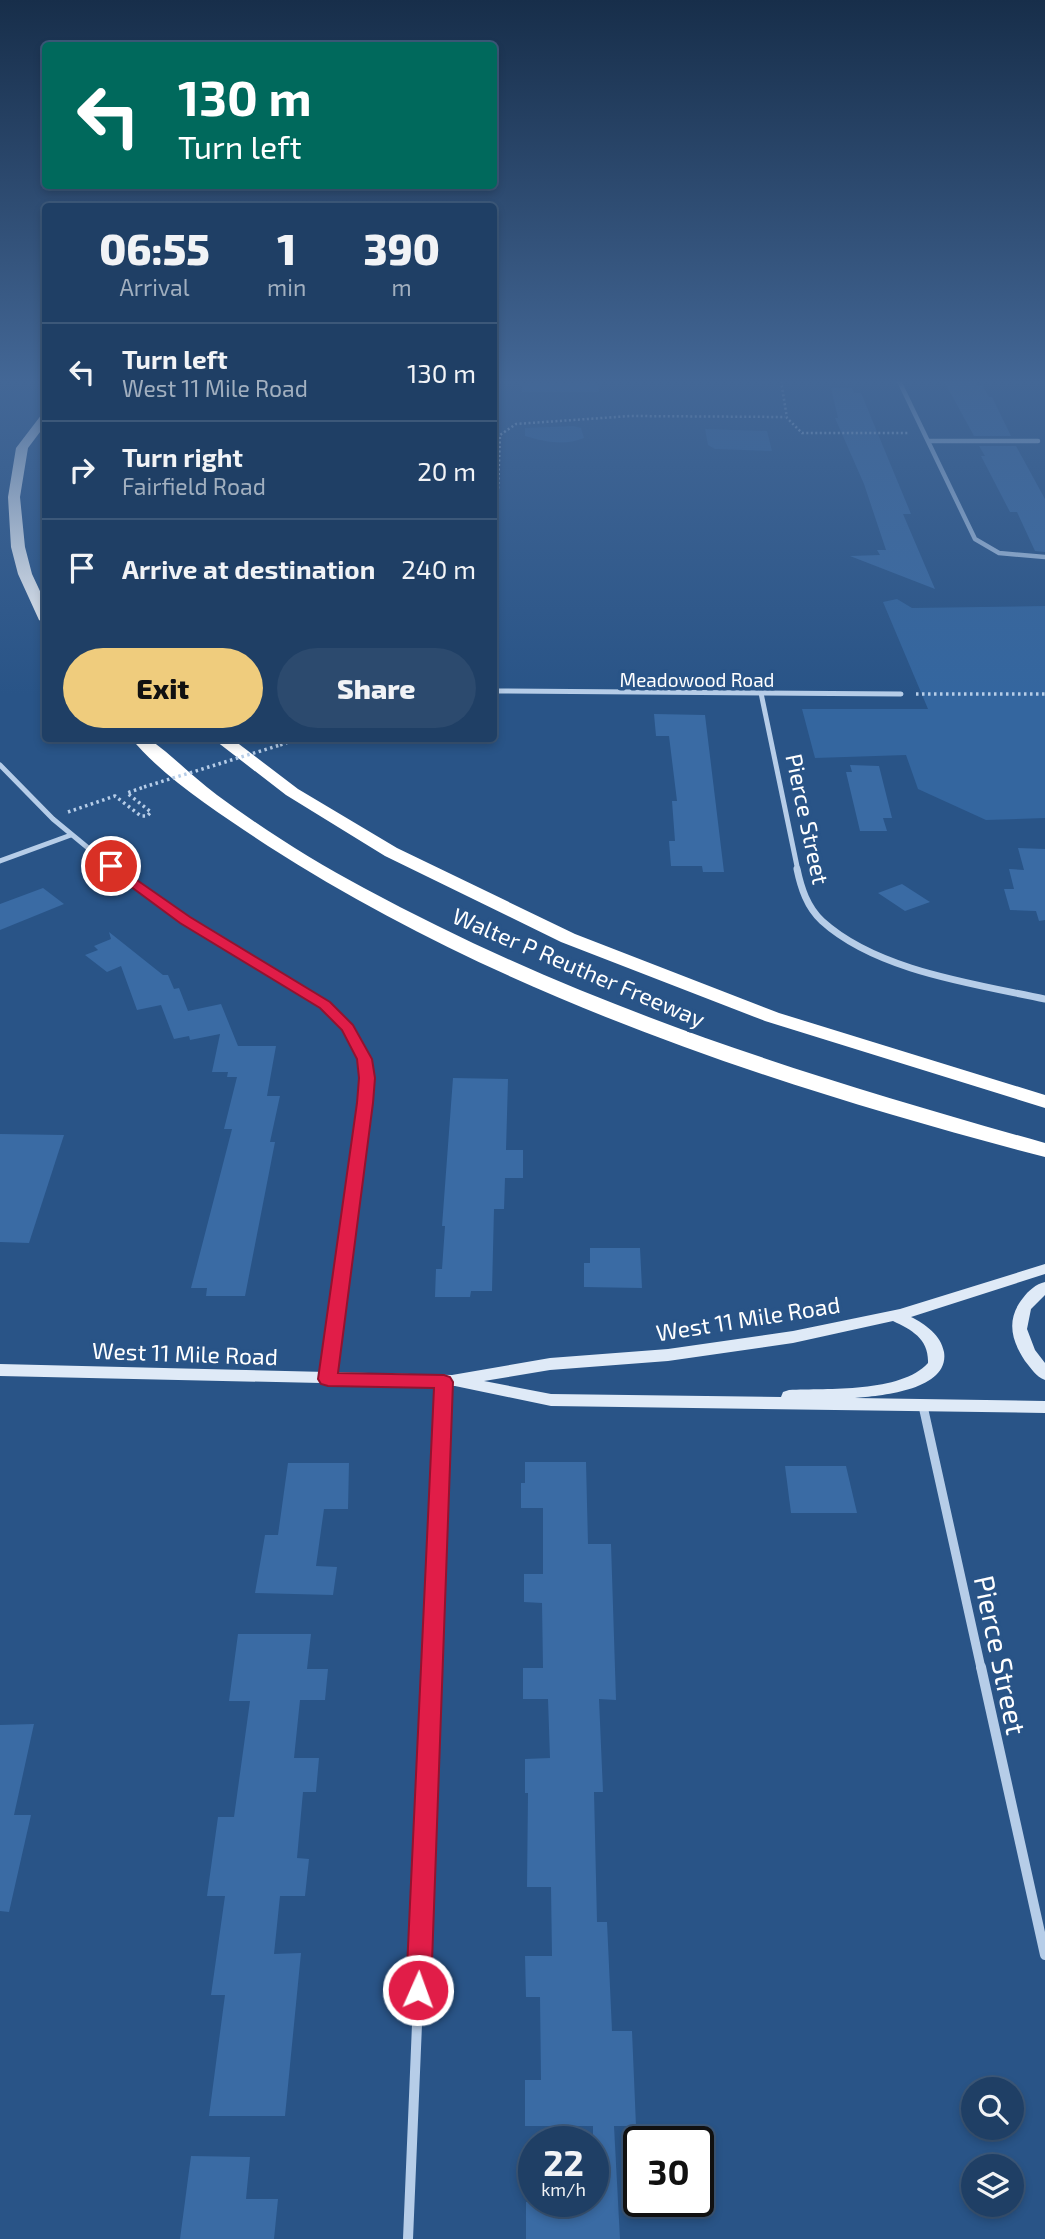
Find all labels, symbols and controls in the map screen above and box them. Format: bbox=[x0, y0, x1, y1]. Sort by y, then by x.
text: 130 m bbox=[178, 67, 312, 126]
icon: left bbox=[63, 70, 154, 161]
text: Turn left bbox=[178, 127, 302, 165]
text: 06:55 bbox=[99, 223, 210, 273]
text: 1 bbox=[277, 223, 296, 273]
text: 390 bbox=[363, 223, 440, 273]
text: Arrival bbox=[120, 273, 190, 301]
text: min bbox=[267, 273, 306, 301]
text: m bbox=[392, 273, 412, 301]
text: Turn left bbox=[122, 343, 228, 374]
icon: left bbox=[63, 353, 101, 391]
text: 130 m bbox=[407, 357, 476, 388]
text: West 11 Mile Road bbox=[122, 374, 308, 402]
text: Turn right bbox=[122, 441, 243, 472]
icon: right bbox=[63, 451, 101, 489]
text: 20 m bbox=[417, 455, 476, 486]
text: Fairfield Road bbox=[122, 472, 266, 500]
icon: arrive bbox=[63, 549, 101, 587]
text: Arrive at destination bbox=[122, 553, 375, 584]
text: 240 m bbox=[401, 553, 476, 584]
button: Exit bbox=[63, 648, 263, 728]
button: Share bbox=[277, 648, 476, 728]
street label: Meadowood Road bbox=[620, 668, 774, 691]
street label: Pierce Street bbox=[780, 751, 836, 887]
pin bbox=[81, 836, 141, 896]
icon: arrive bbox=[92, 847, 130, 885]
street label: Walter P Reuther Freeway bbox=[449, 901, 709, 1033]
street label: West 11 Mile Road bbox=[654, 1290, 842, 1346]
street label: West 11 Mile Road bbox=[92, 1336, 278, 1370]
street label: Pierce Street bbox=[968, 1572, 1034, 1738]
position arrow bbox=[381, 1953, 455, 2027]
map controls bbox=[961, 2077, 1024, 2217]
button: search bbox=[961, 2077, 1024, 2140]
speed limit sign: 30 bbox=[623, 2126, 714, 2217]
text: 22 bbox=[543, 2141, 584, 2183]
button: layers bbox=[961, 2154, 1024, 2217]
text: km/h bbox=[541, 2178, 586, 2200]

